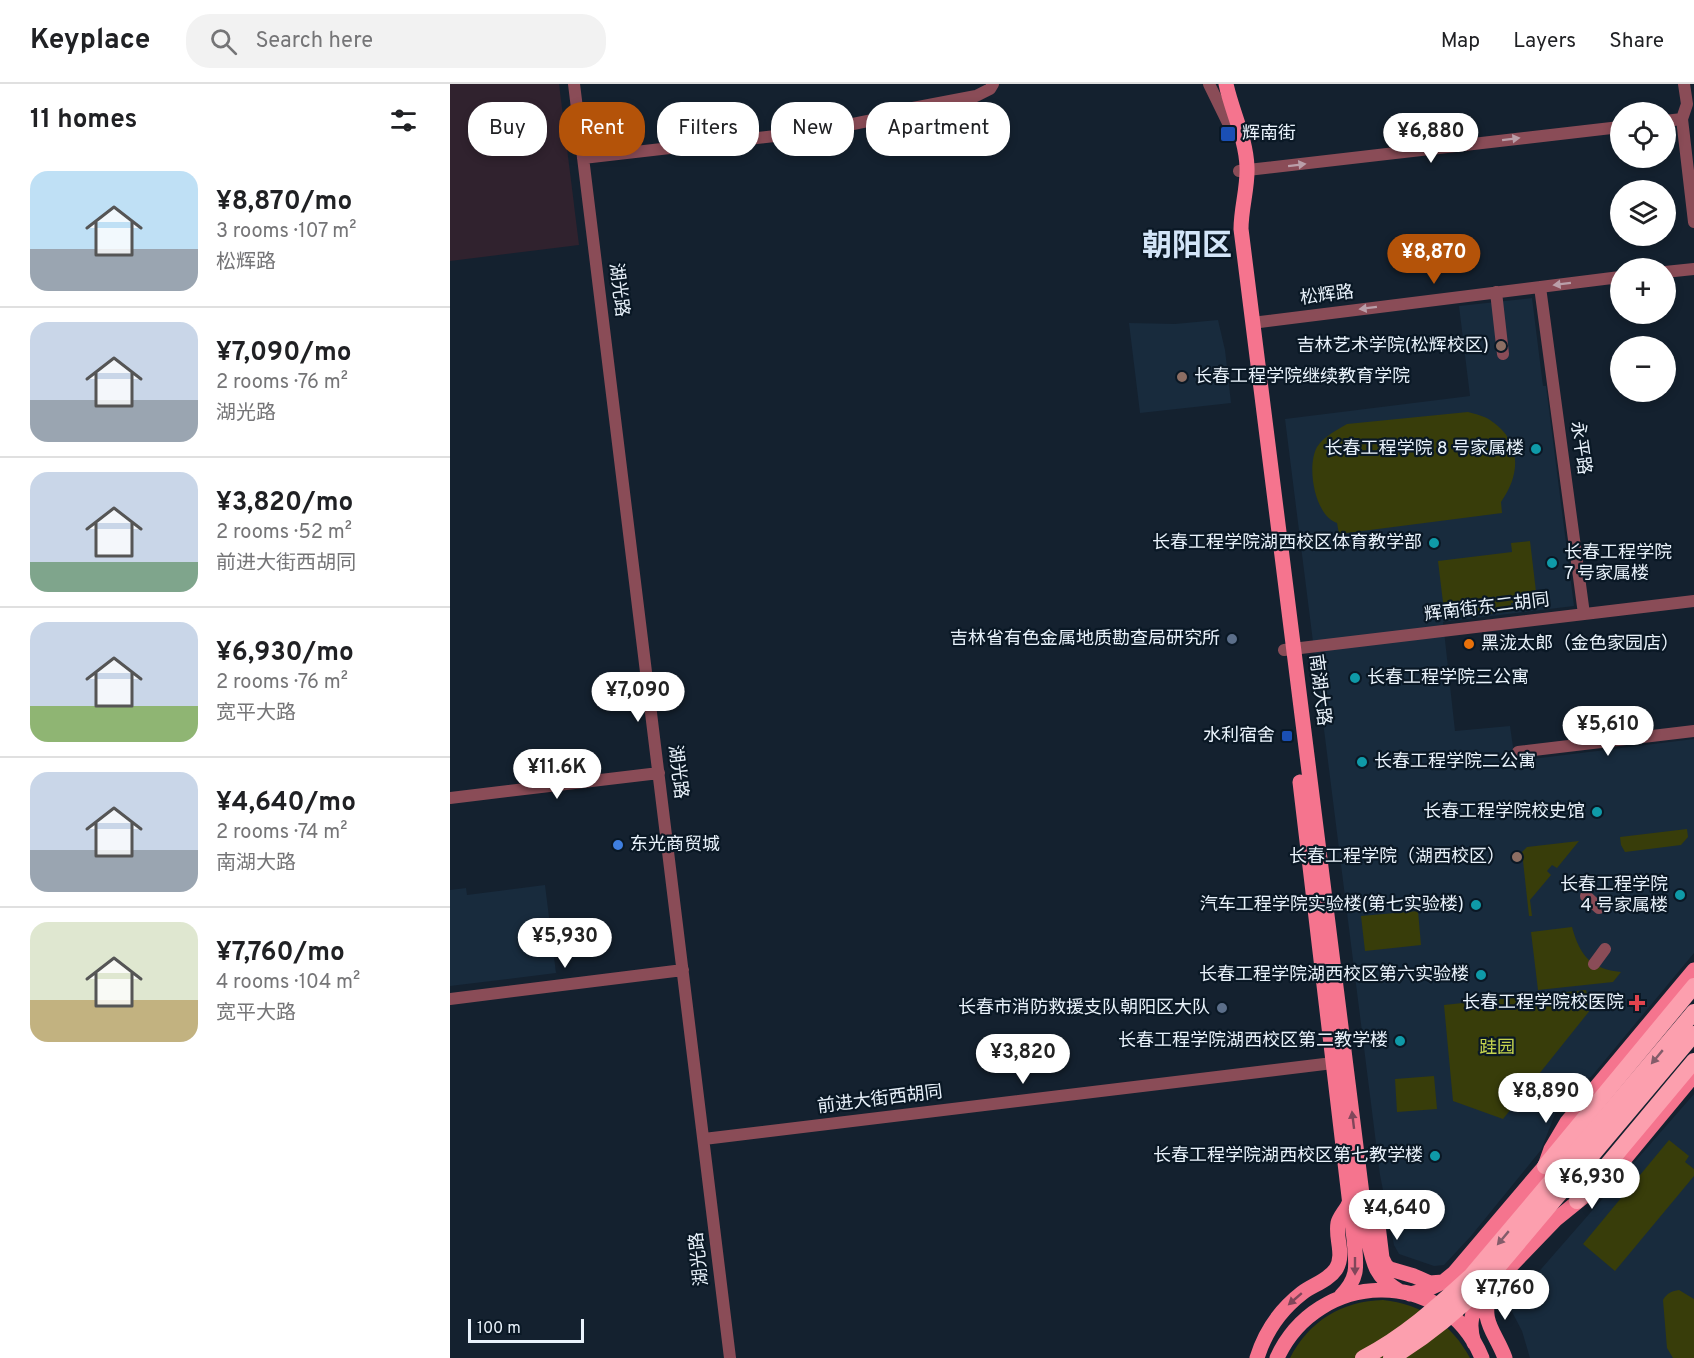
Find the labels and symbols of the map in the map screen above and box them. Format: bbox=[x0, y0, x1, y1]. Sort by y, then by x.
pin: ¥6,880 bbox=[1382, 113, 1480, 164]
place label: 辉南街 bbox=[1242, 123, 1296, 146]
marker: 辉南街 bbox=[1219, 125, 1237, 143]
one-way arrow bbox=[1502, 135, 1521, 144]
one-way arrow bbox=[1287, 160, 1306, 170]
district label: 朝阳区 bbox=[1142, 229, 1232, 266]
pin: ¥8,870 bbox=[1385, 234, 1483, 285]
street label: 湖光路 bbox=[603, 262, 633, 318]
one-way arrow bbox=[1552, 279, 1571, 289]
street label: 松辉路 bbox=[1299, 281, 1355, 311]
one-way arrow bbox=[1359, 304, 1378, 313]
place label: 吉林艺术学院(松辉校区) bbox=[1297, 335, 1489, 358]
marker: 吉林艺术学院(松辉校区) bbox=[1494, 339, 1508, 353]
place label: 长春工程学院继续教育学院 bbox=[1194, 366, 1410, 389]
marker: 长春工程学院继续教育学院 bbox=[1175, 370, 1189, 384]
street label: 永平路 bbox=[1565, 420, 1595, 476]
place label: 长春工程学院 8 号家属楼 bbox=[1325, 438, 1524, 461]
marker: 长春工程学院 8 号家属楼 bbox=[1529, 442, 1543, 456]
place label: 长春工程学院湖西校区体育教学部 bbox=[1152, 532, 1422, 555]
marker: 长春工程学院湖西校区体育教学部 bbox=[1427, 536, 1441, 550]
place label: 长春工程学院 7 号家属楼 bbox=[1564, 542, 1672, 586]
marker: 长春工程学院 7 号家属楼 bbox=[1545, 556, 1559, 570]
street label: 辉南街东二胡同 bbox=[1423, 589, 1551, 627]
place label: 吉林省有色金属地质勘查局研究所 bbox=[950, 628, 1220, 651]
marker: 吉林省有色金属地质勘查局研究所 bbox=[1225, 632, 1239, 646]
place label: 黑泷太郎（金色家园店） bbox=[1481, 633, 1679, 656]
marker: 黑泷太郎（金色家园店） bbox=[1462, 637, 1476, 651]
street label: 南湖大路 bbox=[1303, 653, 1335, 727]
place label: 长春工程学院三公寓 bbox=[1367, 667, 1529, 690]
marker: 长春工程学院三公寓 bbox=[1348, 671, 1362, 685]
pin: ¥7,090 bbox=[589, 672, 687, 723]
pin: ¥5,610 bbox=[1559, 706, 1657, 757]
place label: 水利宿舍 bbox=[1203, 725, 1275, 748]
marker: 水利宿舍 bbox=[1280, 729, 1294, 743]
street label: 湖光路 bbox=[662, 744, 692, 800]
pin: ¥11.6K bbox=[508, 749, 606, 800]
place label: 长春工程学院二公寓 bbox=[1374, 751, 1536, 774]
marker: 长春工程学院二公寓 bbox=[1355, 755, 1369, 769]
place label: 长春工程学院校史馆 bbox=[1423, 801, 1585, 824]
marker: 长春工程学院校史馆 bbox=[1590, 805, 1604, 819]
place label: 东光商贸城 bbox=[630, 834, 720, 857]
marker: 东光商贸城 bbox=[611, 838, 625, 852]
place label: 长春工程学院（湖西校区） bbox=[1289, 846, 1505, 869]
marker: 长春工程学院（湖西校区） bbox=[1510, 850, 1524, 864]
place label: 长春工程学院 4 号家属楼 bbox=[1560, 874, 1668, 918]
marker: 长春工程学院 4 号家属楼 bbox=[1673, 888, 1687, 902]
place label: 汽车工程学院实验楼(第七实验楼) bbox=[1200, 894, 1464, 917]
marker: 汽车工程学院实验楼(第七实验楼) bbox=[1469, 898, 1483, 912]
pin: ¥5,930 bbox=[516, 918, 614, 969]
place label: 长春工程学院湖西校区第六实验楼 bbox=[1199, 964, 1469, 987]
marker: 长春工程学院湖西校区第六实验楼 bbox=[1474, 968, 1488, 982]
place label: 长春工程学院校医院 bbox=[1462, 992, 1624, 1015]
marker: 长春工程学院校医院 bbox=[1628, 994, 1646, 1012]
place label: 长春市消防救援支队朝阳区大队 bbox=[958, 997, 1210, 1020]
marker: 长春市消防救援支队朝阳区大队 bbox=[1215, 1001, 1229, 1015]
place label: 长春工程学院湖西校区第二教学楼 bbox=[1118, 1030, 1388, 1053]
pin: ¥3,820 bbox=[974, 1034, 1072, 1085]
marker: 长春工程学院湖西校区第二教学楼 bbox=[1393, 1034, 1407, 1048]
park label: 跬园 bbox=[1479, 1037, 1515, 1060]
one-way arrow bbox=[1651, 1049, 1664, 1064]
pin: ¥8,890 bbox=[1497, 1073, 1595, 1124]
street label: 前进大街西胡同 bbox=[816, 1081, 944, 1119]
one-way arrow bbox=[1348, 1110, 1357, 1129]
place label: 长春工程学院湖西校区第七教学楼 bbox=[1153, 1145, 1423, 1168]
marker: 长春工程学院湖西校区第七教学楼 bbox=[1428, 1149, 1442, 1163]
pin: ¥6,930 bbox=[1543, 1159, 1641, 1210]
pin: ¥4,640 bbox=[1348, 1190, 1446, 1241]
one-way arrow bbox=[1497, 1230, 1510, 1245]
street label: 湖光路 bbox=[686, 1231, 714, 1287]
one-way arrow bbox=[1350, 1256, 1360, 1275]
pin: ¥7,760 bbox=[1456, 1270, 1554, 1321]
one-way arrow bbox=[1288, 1292, 1303, 1306]
scale bar bbox=[468, 1316, 584, 1344]

